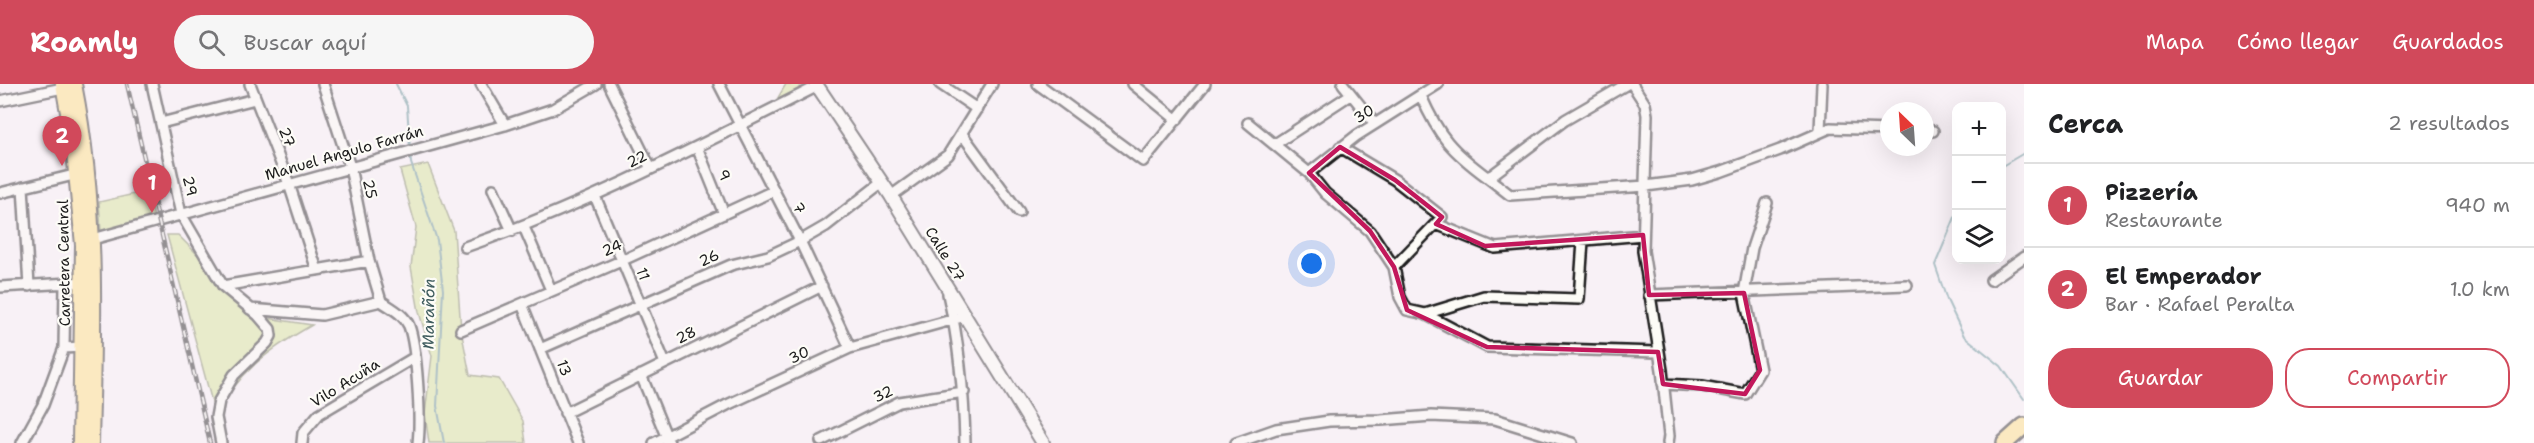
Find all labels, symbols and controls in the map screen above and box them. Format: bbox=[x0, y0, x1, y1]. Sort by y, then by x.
search box bbox=[174, 15, 594, 69]
text: Roamly bbox=[30, 23, 138, 61]
icon: search bbox=[195, 26, 228, 59]
text: Buscar aquí bbox=[243, 28, 367, 57]
text: Mapa bbox=[2146, 28, 2204, 56]
text: Cómo llegar bbox=[2237, 28, 2359, 56]
text: Guardados bbox=[2392, 28, 2504, 56]
street label: 30 bbox=[1350, 100, 1378, 128]
north arrow bbox=[1880, 102, 1934, 156]
map controls bbox=[1952, 102, 2006, 264]
button: + bbox=[1952, 102, 2006, 156]
text: Cerca bbox=[2048, 106, 2123, 141]
text: 2 resultados bbox=[2388, 110, 2510, 136]
pin: 2 bbox=[42, 116, 82, 166]
street label: Manuel Angulo Farrán bbox=[263, 121, 425, 185]
street label: 27 bbox=[274, 124, 300, 150]
street label: 22 bbox=[624, 146, 650, 172]
button: − bbox=[1952, 156, 2006, 210]
pin: 1 bbox=[132, 164, 172, 213]
street label: 9 bbox=[713, 166, 735, 184]
street label: 29 bbox=[178, 174, 202, 198]
street label: 25 bbox=[358, 177, 382, 201]
text: Pizzería bbox=[2105, 178, 2198, 207]
text: 1 bbox=[2063, 192, 2072, 218]
text: 940 m bbox=[2445, 192, 2510, 218]
street label: Carretera Central bbox=[53, 199, 75, 327]
street label: 7 bbox=[788, 199, 810, 217]
text: Restaurante bbox=[2105, 207, 2223, 233]
button: layers bbox=[1952, 210, 2006, 264]
street label: Calle 27 bbox=[920, 223, 970, 285]
street label: 24 bbox=[599, 235, 625, 261]
street label: 26 bbox=[696, 245, 722, 271]
your location bbox=[1297, 249, 1326, 278]
text: El Emperador bbox=[2105, 262, 2262, 291]
street label: 11 bbox=[631, 265, 655, 283]
text: 2 bbox=[2061, 276, 2075, 302]
text: 1.0 km bbox=[2450, 276, 2510, 302]
water label: Marañón bbox=[417, 278, 440, 350]
text: Bar · Rafael Peralta bbox=[2105, 291, 2294, 317]
street label: 28 bbox=[672, 322, 700, 348]
street label: 30 bbox=[785, 342, 813, 368]
button: Guardar bbox=[2048, 348, 2273, 408]
button: Compartir bbox=[2285, 348, 2510, 408]
street label: Vilo Acuña bbox=[307, 354, 384, 412]
street label: 13 bbox=[552, 357, 576, 379]
street label: 32 bbox=[870, 381, 896, 407]

